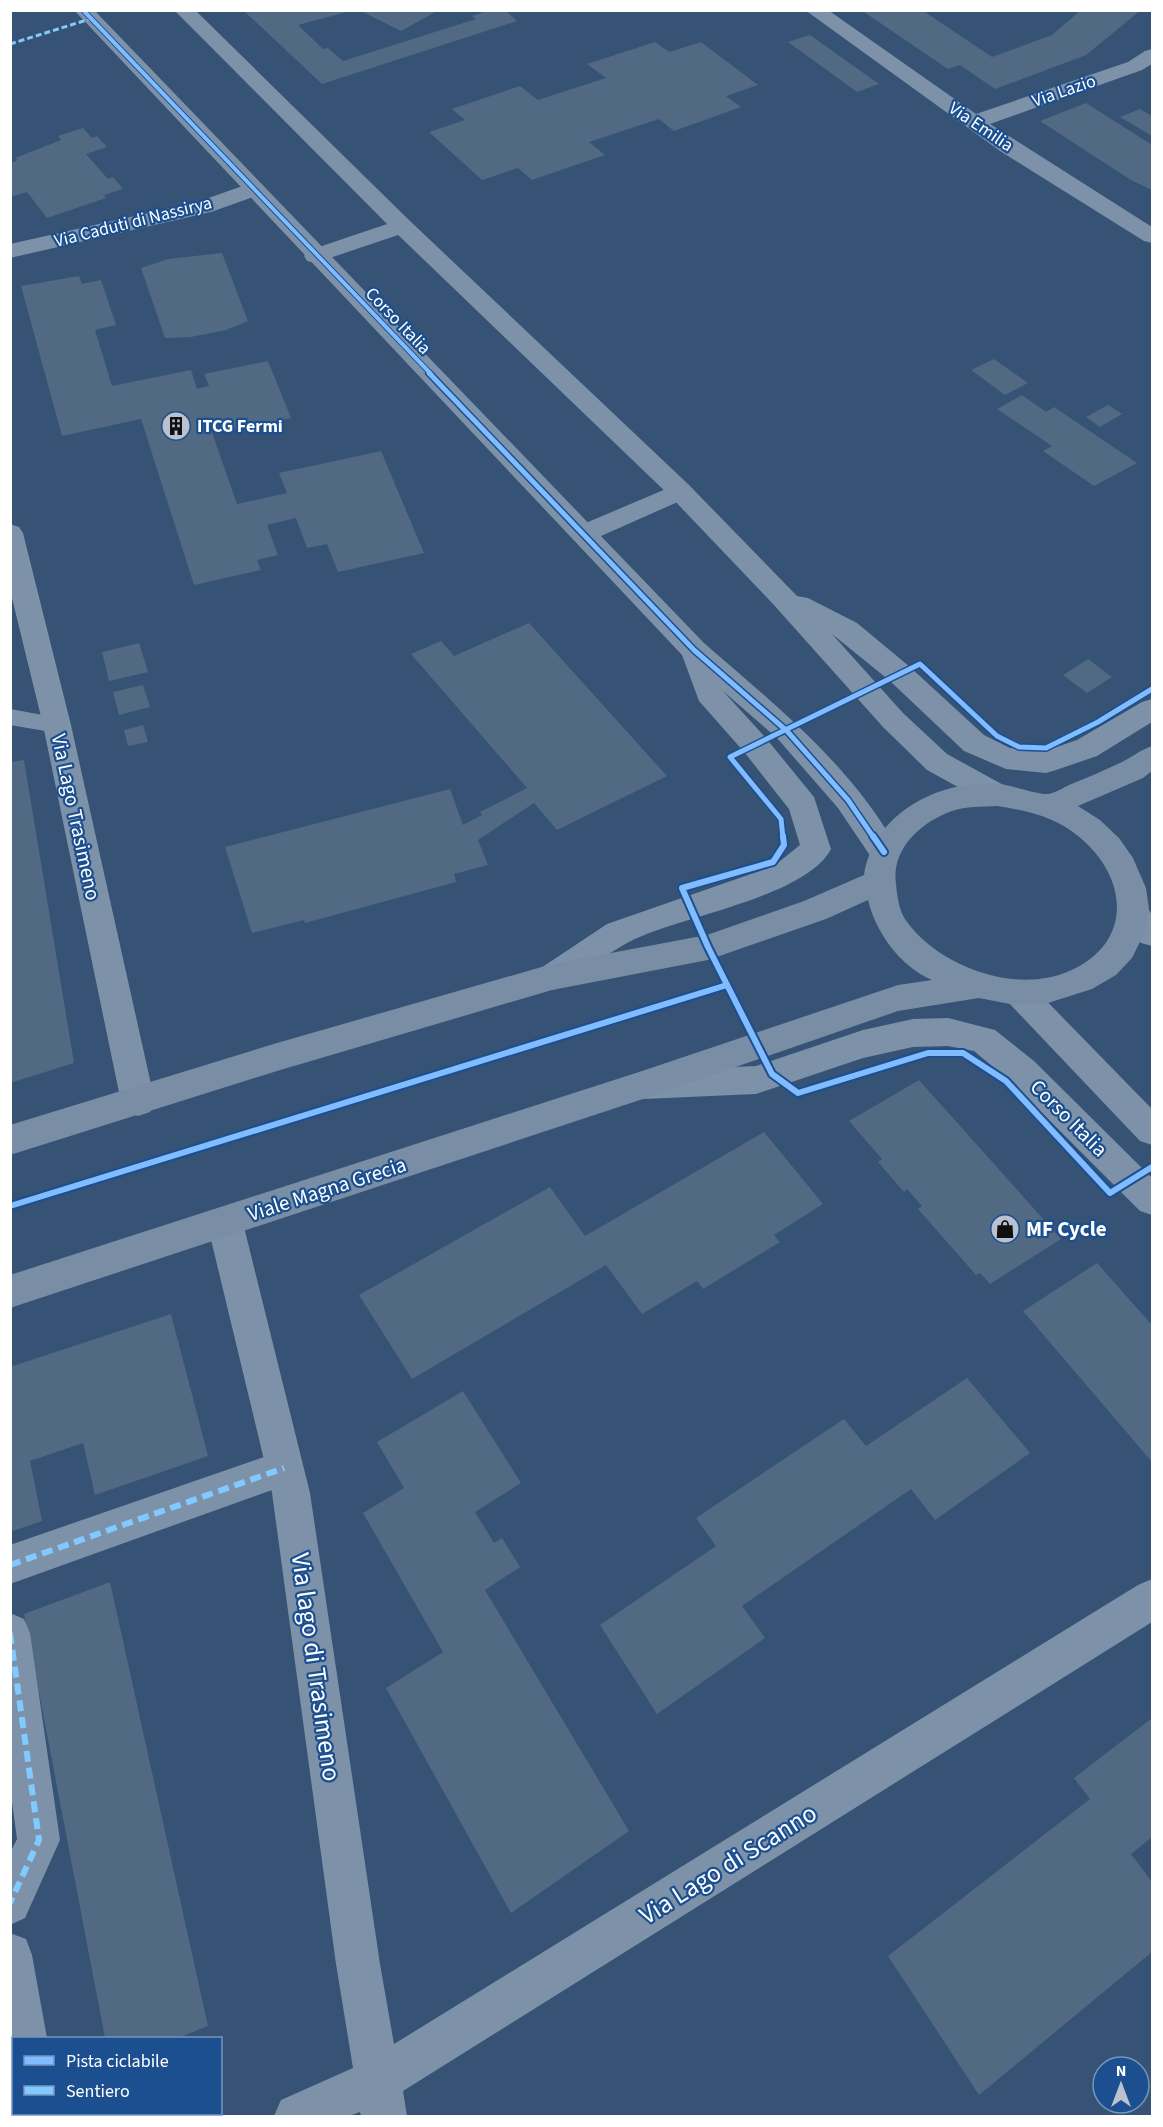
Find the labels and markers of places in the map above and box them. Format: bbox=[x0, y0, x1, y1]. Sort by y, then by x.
building icon: ITCG Fermi bbox=[160, 410, 192, 442]
place label: ITCG Fermi bbox=[197, 414, 283, 439]
shop icon: MF Cycle bbox=[989, 1213, 1021, 1245]
place label: MF Cycle bbox=[1026, 1214, 1107, 1244]

